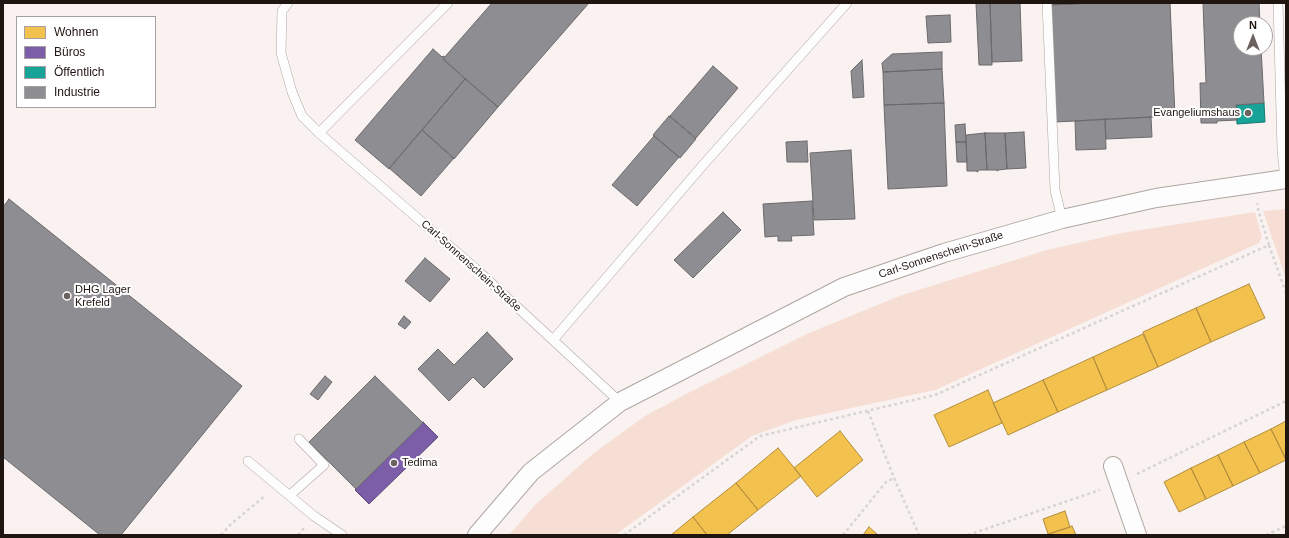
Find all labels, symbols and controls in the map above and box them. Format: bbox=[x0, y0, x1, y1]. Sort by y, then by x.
legend bbox=[16, 16, 156, 108]
north arrow bbox=[1233, 16, 1273, 56]
text: N bbox=[1249, 19, 1257, 31]
text: Wohnen bbox=[54, 25, 98, 39]
text: Büros bbox=[54, 45, 85, 59]
text: Öffentlich bbox=[54, 65, 104, 79]
text: Industrie bbox=[54, 85, 100, 99]
place label: Evangeliumshaus bbox=[1153, 106, 1240, 120]
marker: Evangeliumshaus bbox=[1243, 108, 1253, 118]
street label: Carl-Sonnenschein-Straße bbox=[418, 218, 524, 314]
street label: Carl-Sonnenschein-Straße bbox=[877, 229, 1005, 281]
place label: DHG Lager Krefeld bbox=[75, 283, 131, 309]
marker: DHG Lager Krefeld bbox=[62, 291, 72, 301]
place label: Tedima bbox=[402, 456, 437, 470]
marker: Tedima bbox=[389, 458, 399, 468]

